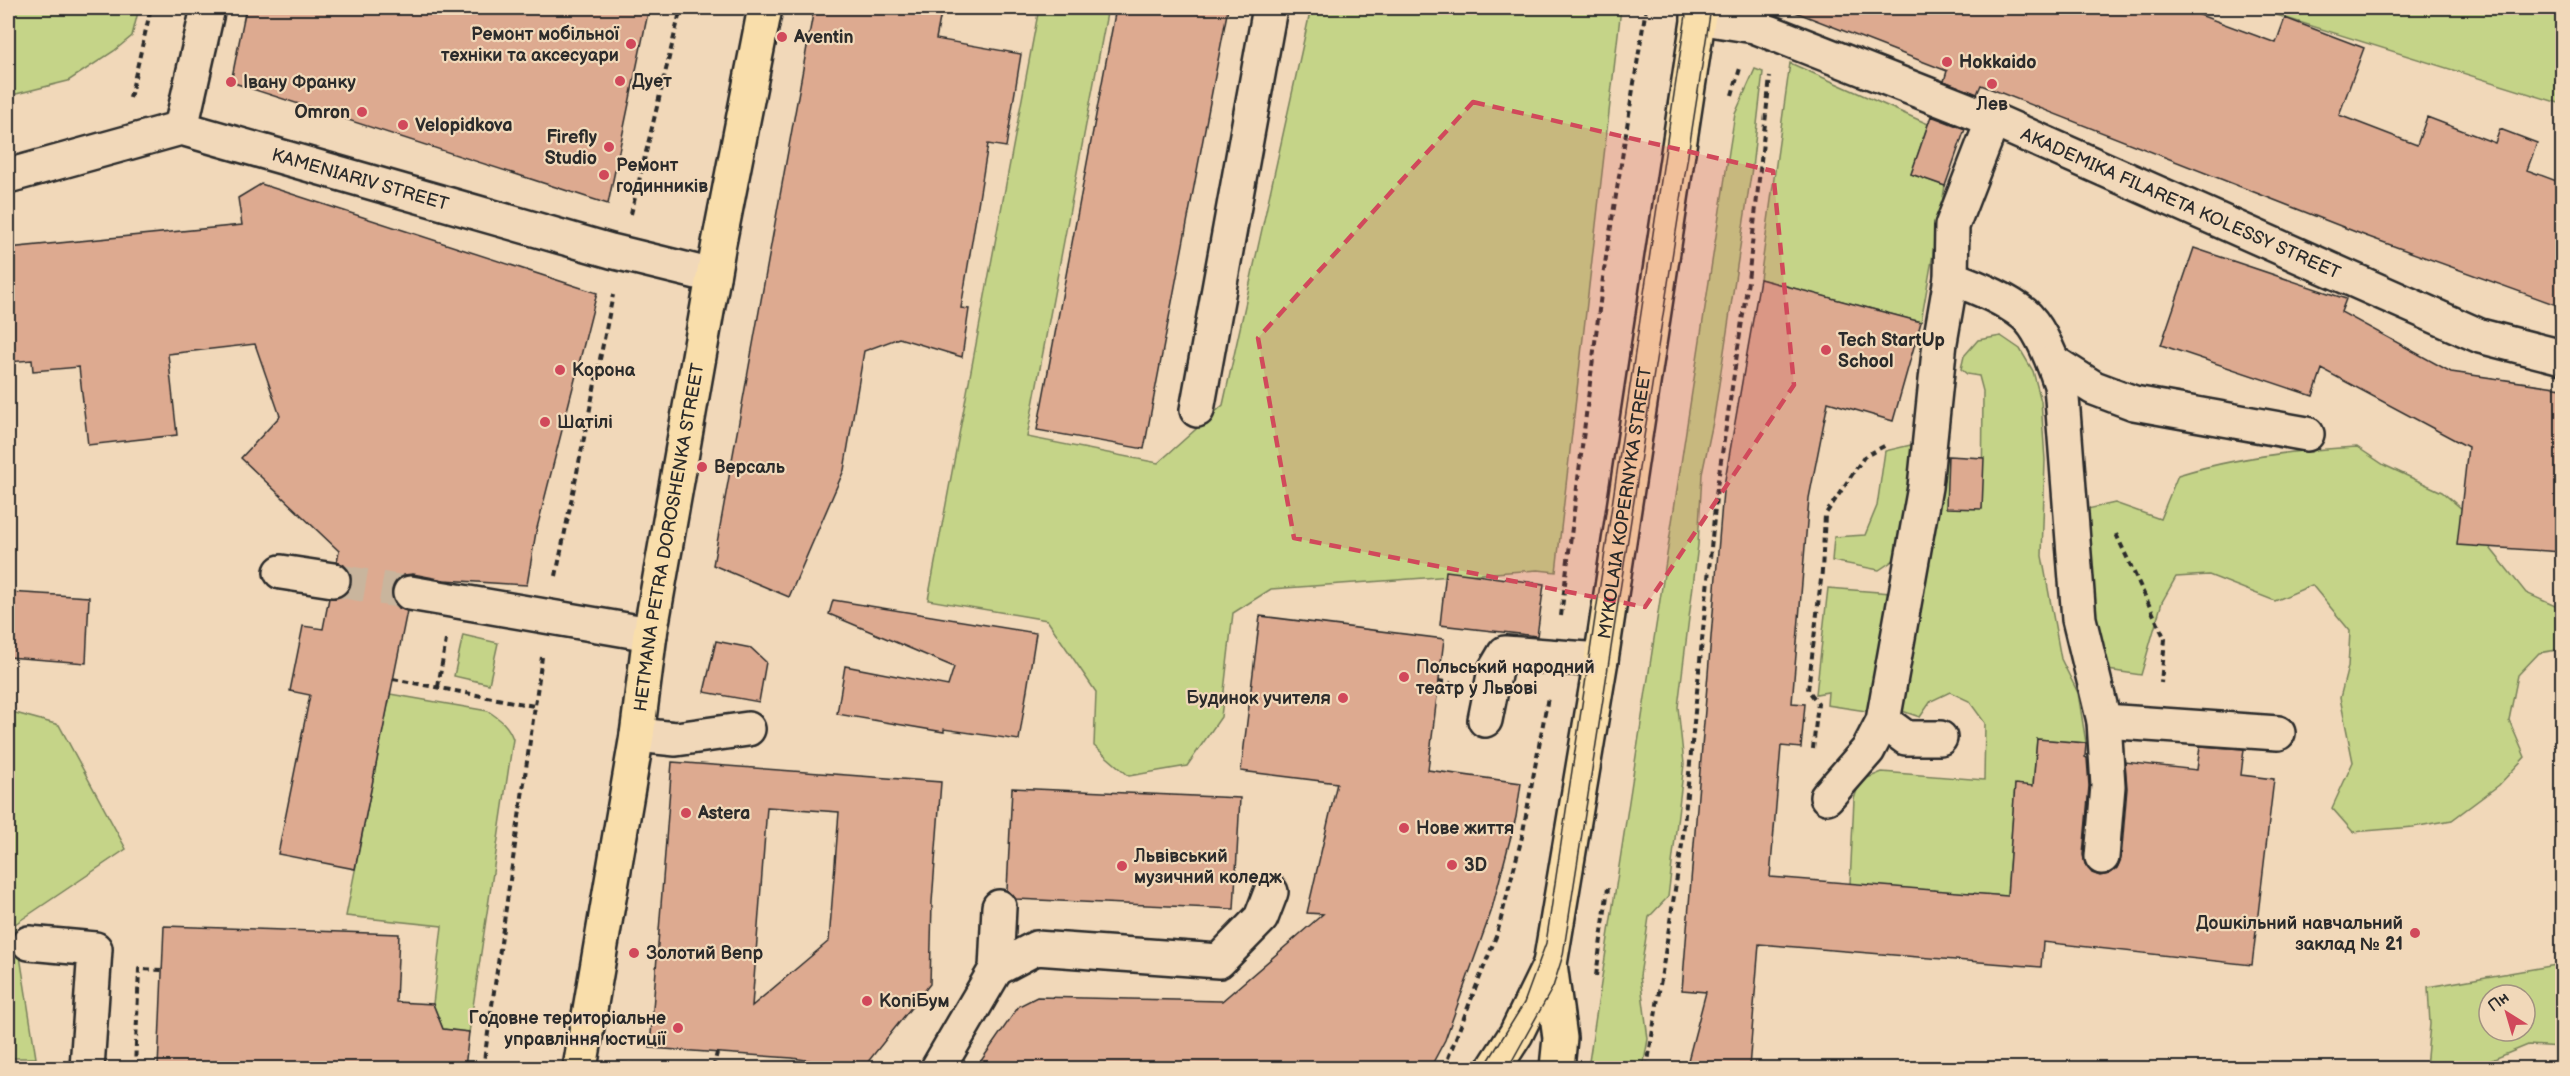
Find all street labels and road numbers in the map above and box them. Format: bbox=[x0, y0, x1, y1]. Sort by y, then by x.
street label: AKADEMIKA FILARETA KOLESSY STREET bbox=[2018, 124, 2344, 284]
street label: KAMENIARIV STREET bbox=[269, 145, 451, 215]
street label: HETMANA PETRA DOROSHENKA STREET bbox=[630, 361, 709, 713]
street label: MYKOLAIA KOPERNYKA STREET bbox=[1594, 365, 1656, 641]

